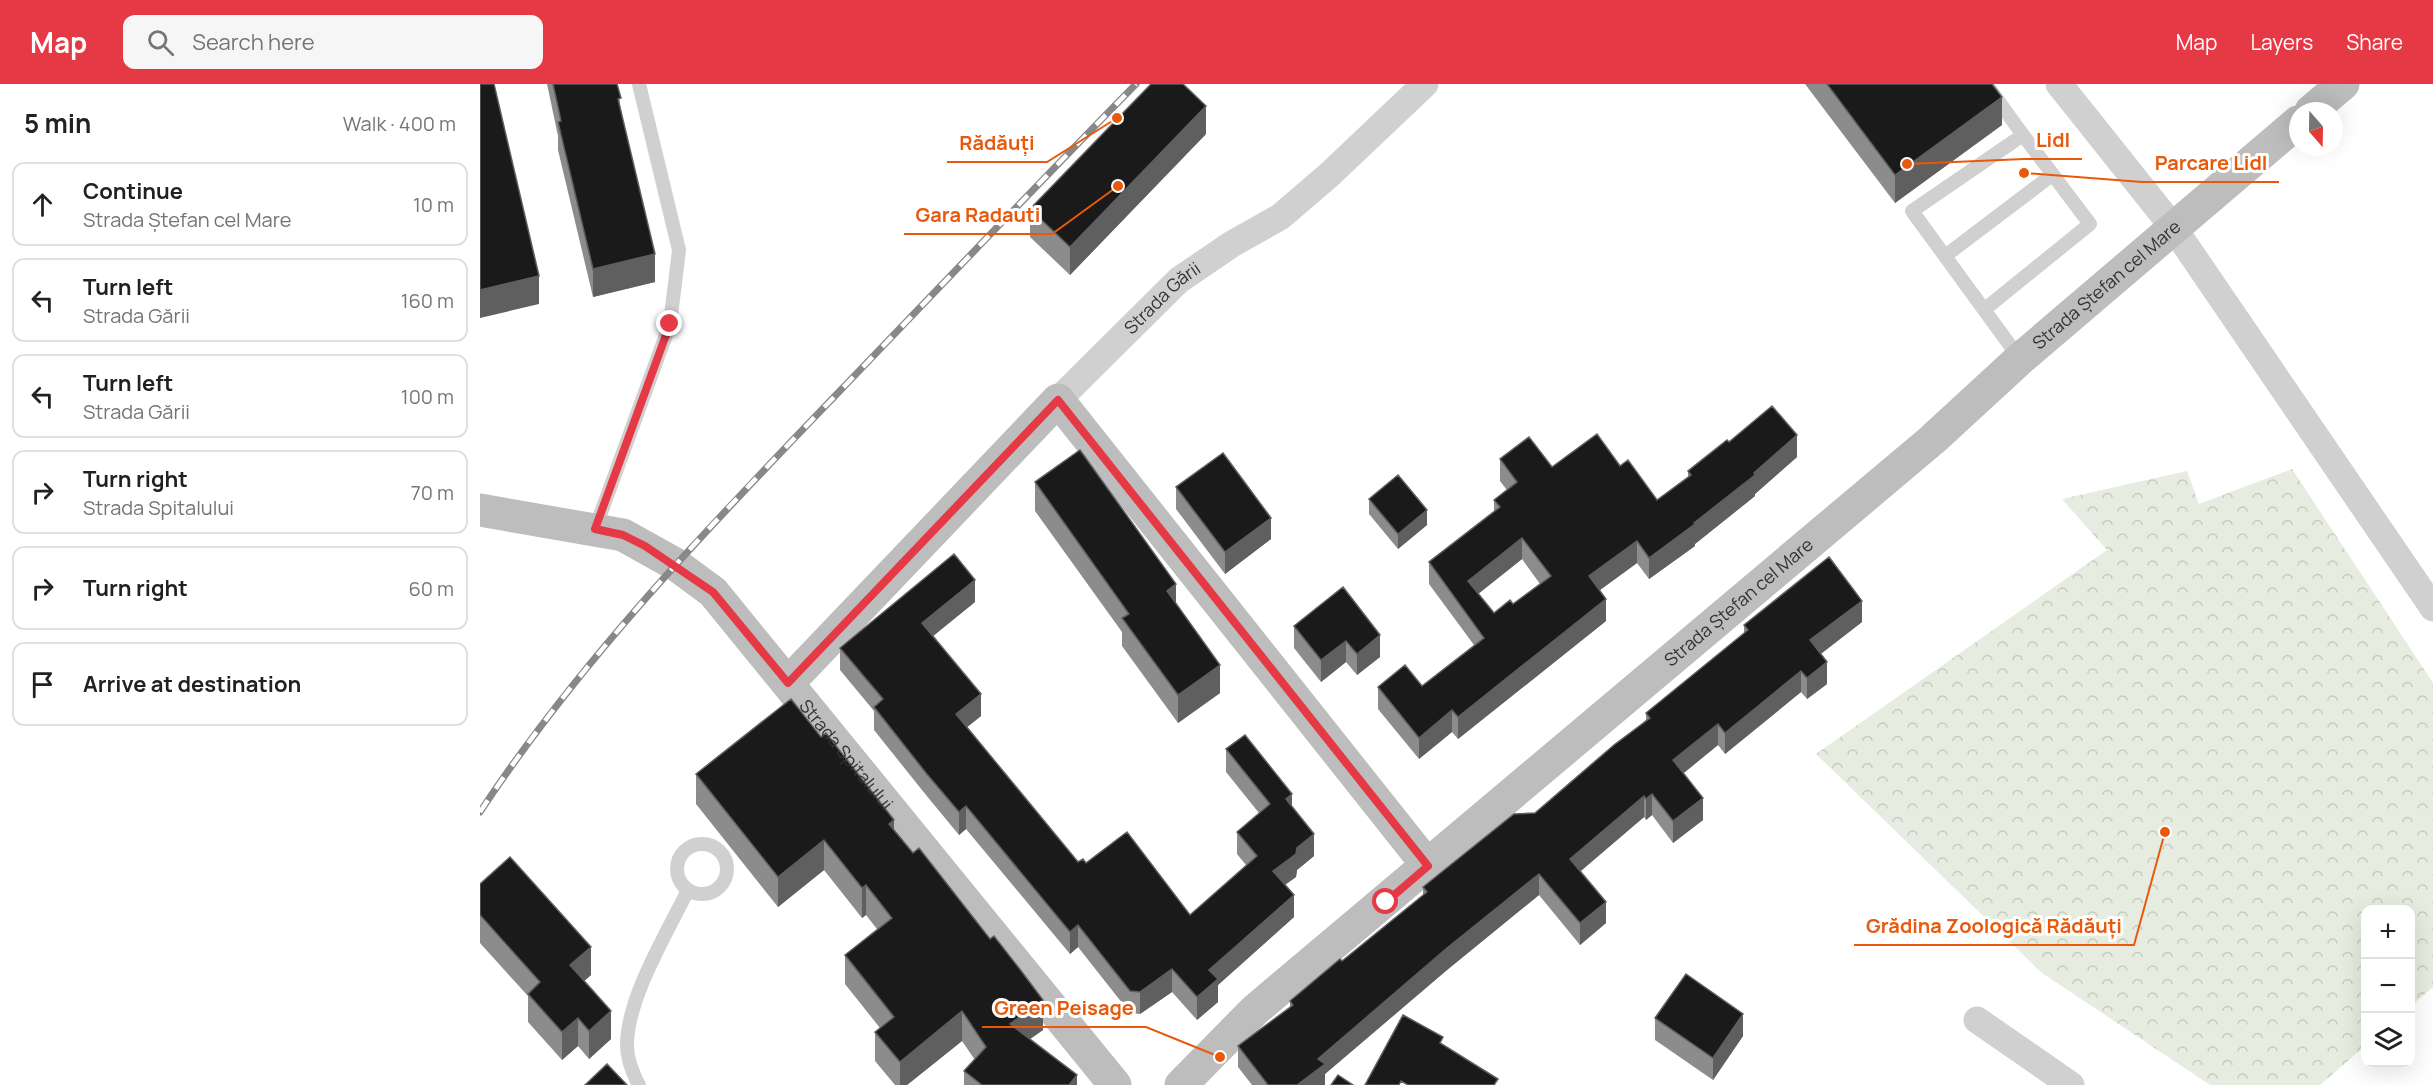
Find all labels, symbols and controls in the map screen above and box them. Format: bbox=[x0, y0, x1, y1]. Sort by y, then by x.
search box bbox=[123, 15, 543, 69]
text: Map bbox=[30, 23, 87, 61]
icon: search bbox=[144, 26, 177, 59]
text: Search here bbox=[192, 27, 315, 57]
text: Map bbox=[2176, 28, 2217, 56]
text: Layers bbox=[2250, 28, 2313, 56]
text: Share bbox=[2346, 28, 2403, 56]
north arrow bbox=[2289, 102, 2343, 156]
text: 5 min bbox=[24, 105, 91, 141]
text: Walk · 400 m bbox=[343, 110, 456, 137]
callout: Lidl bbox=[2024, 121, 2082, 159]
callout: Rădăuți bbox=[947, 124, 1047, 162]
text: Lidl bbox=[2036, 126, 2070, 153]
text: Rădăuți bbox=[959, 129, 1035, 156]
callout: Parcare Lidl bbox=[2142, 144, 2279, 182]
text: Parcare Lidl bbox=[2155, 149, 2267, 176]
text: Continue bbox=[83, 176, 183, 206]
icon: ahead bbox=[26, 188, 59, 221]
text: 10 m bbox=[413, 191, 454, 218]
callout: Gara Radauti bbox=[904, 196, 1052, 234]
text: Gara Radauti bbox=[916, 201, 1040, 228]
text: Strada Ștefan cel Mare bbox=[83, 206, 291, 233]
street label: Strada Ștefan cel Mare bbox=[2027, 214, 2185, 354]
street label: Strada Gării bbox=[1118, 256, 1205, 339]
text: Turn left bbox=[83, 272, 173, 302]
icon: left bbox=[26, 284, 59, 317]
text: 160 m bbox=[401, 287, 454, 314]
text: Strada Gării bbox=[83, 302, 190, 329]
route end bbox=[656, 310, 682, 336]
text: Turn left bbox=[83, 368, 173, 398]
icon: left bbox=[26, 380, 59, 413]
text: 100 m bbox=[401, 383, 454, 410]
text: Strada Gării bbox=[83, 398, 190, 425]
text: Turn right bbox=[83, 464, 188, 494]
icon: right bbox=[26, 476, 59, 509]
text: 70 m bbox=[411, 479, 454, 506]
text: Strada Spitalului bbox=[83, 494, 234, 521]
street label: Strada Ștefan cel Mare bbox=[1659, 532, 1818, 671]
icon: right bbox=[26, 572, 59, 605]
text: Turn right bbox=[83, 573, 188, 603]
text: 60 m bbox=[408, 575, 454, 602]
icon: arrive bbox=[26, 668, 59, 701]
text: Arrive at destination bbox=[83, 669, 301, 699]
street label: Strada Spitalului bbox=[794, 694, 899, 814]
route start bbox=[1372, 888, 1398, 914]
map controls bbox=[2361, 905, 2415, 1067]
button: + bbox=[2361, 905, 2415, 959]
callout: Grădina Zoologică Rădăuți bbox=[1854, 907, 2134, 945]
text: Grădina Zoologică Rădăuți bbox=[1866, 912, 2122, 939]
button: − bbox=[2361, 959, 2415, 1013]
callout: Green Peisage bbox=[982, 989, 1146, 1027]
text: Green Peisage bbox=[994, 994, 1134, 1021]
button: layers bbox=[2361, 1013, 2415, 1067]

